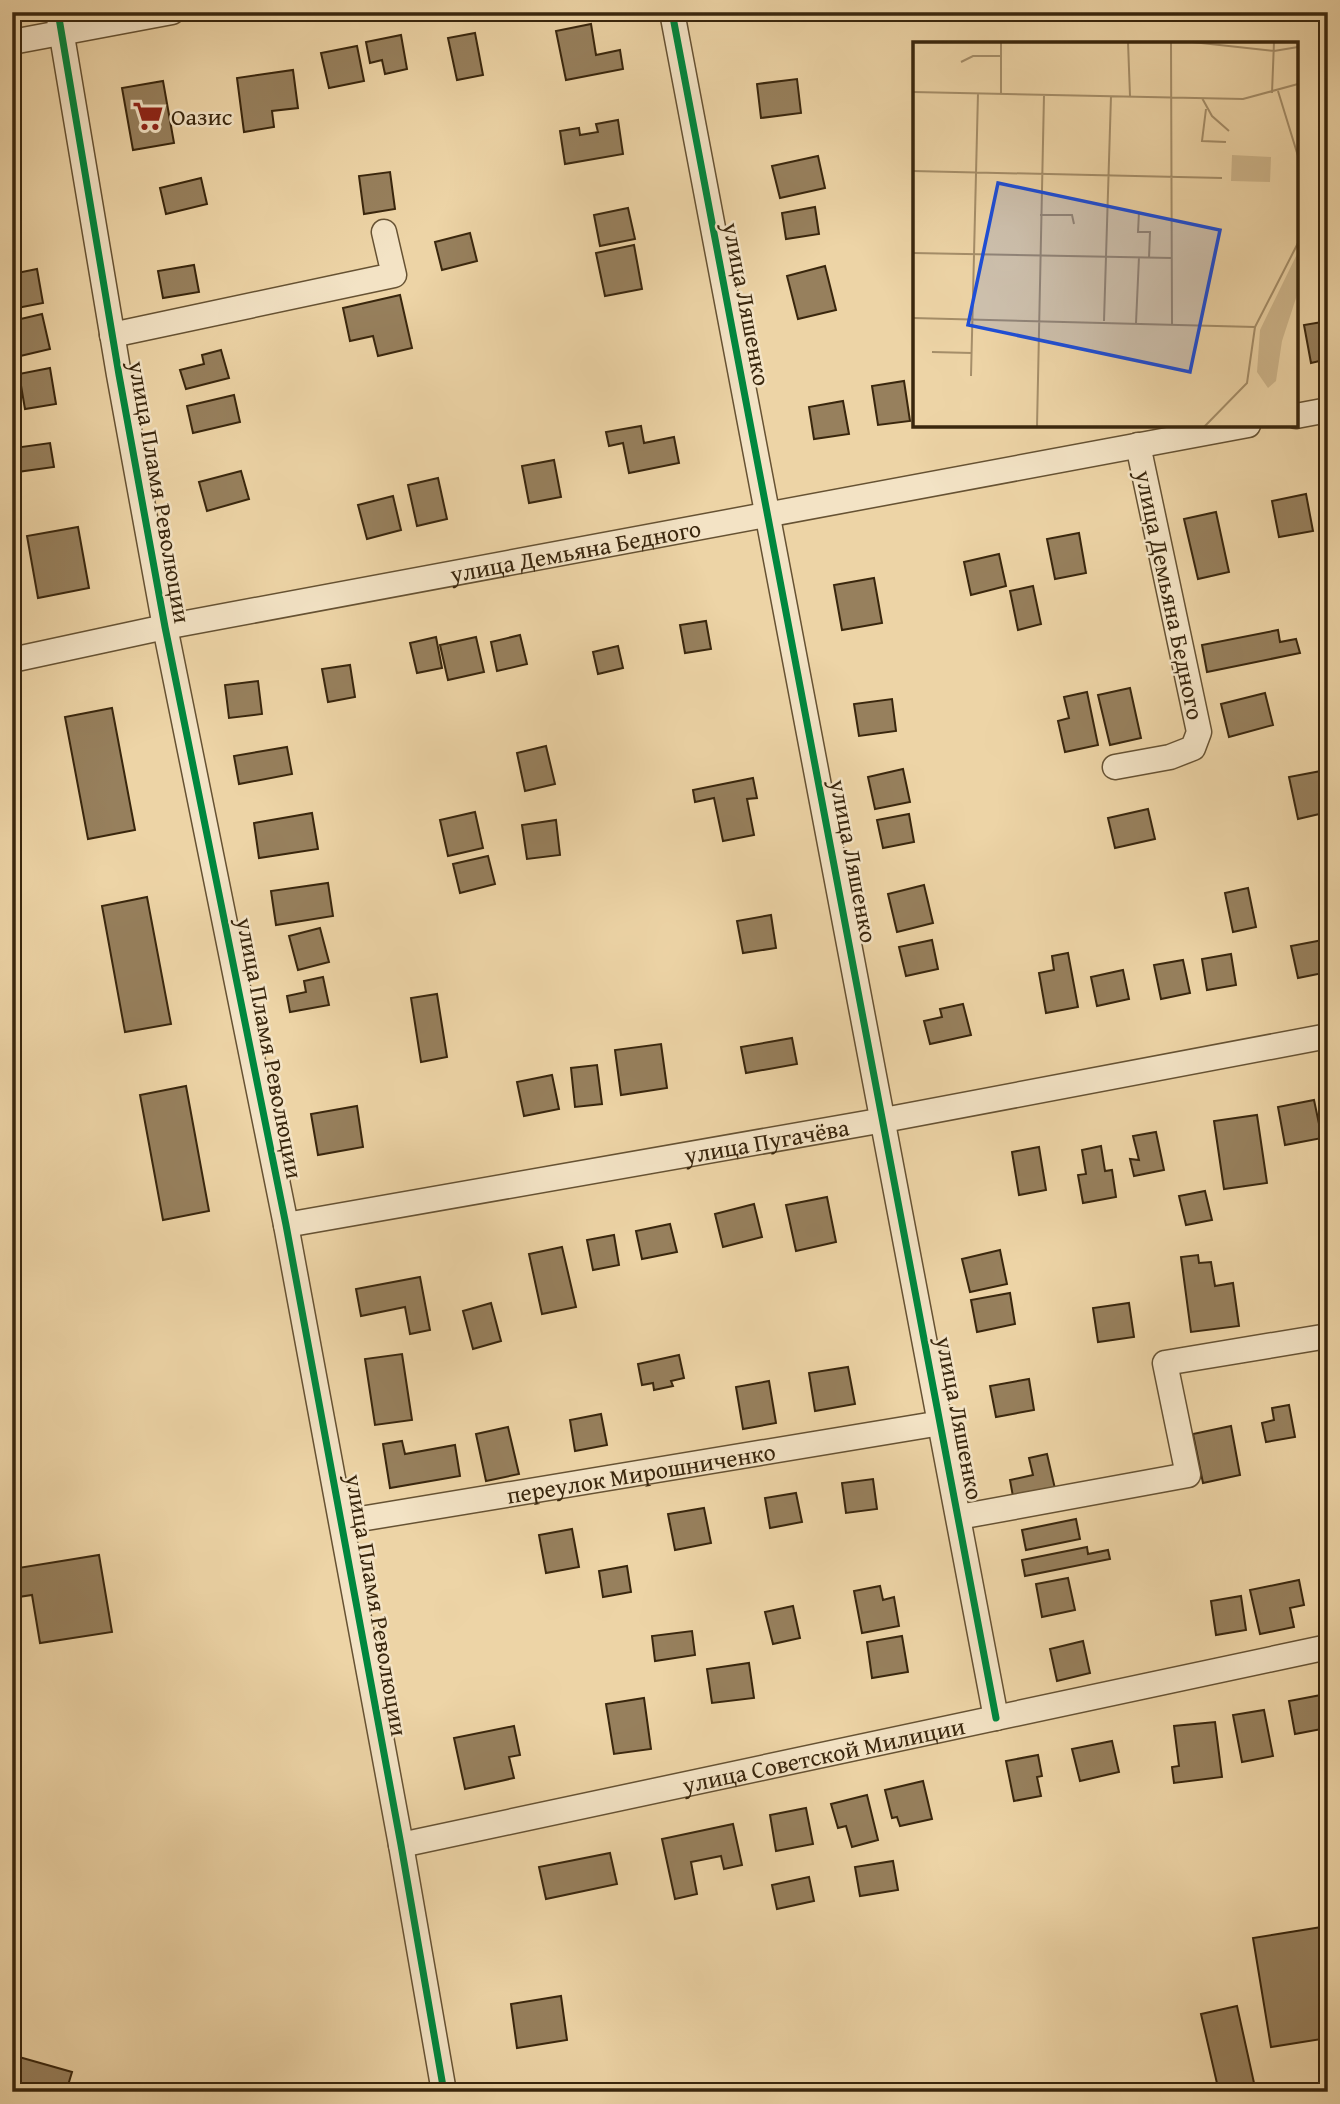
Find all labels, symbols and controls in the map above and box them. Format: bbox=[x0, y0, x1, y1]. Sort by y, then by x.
inset map bbox=[913, 42, 1298, 427]
supermarket icon: Оазис bbox=[131, 99, 165, 133]
place label: Оазис bbox=[171, 99, 233, 134]
street label: улица Ляшенко bbox=[714, 218, 780, 389]
street label: улица Пламя Революции bbox=[120, 357, 200, 626]
street label: улица Демьяна Бедного bbox=[1126, 466, 1214, 723]
street label: улица Демьяна Бедного bbox=[446, 510, 704, 591]
street label: улица Ляшенко bbox=[821, 775, 887, 946]
street label: улица Пламя Революции bbox=[227, 913, 313, 1182]
street label: улица Пугачёва bbox=[681, 1109, 852, 1172]
street label: улица Ляшенко bbox=[927, 1332, 993, 1503]
street label: переулок Мирошниченко bbox=[504, 1433, 778, 1512]
street label: улица Пламя Революции bbox=[337, 1470, 417, 1739]
street label: улица Советской Милиции bbox=[678, 1708, 968, 1802]

